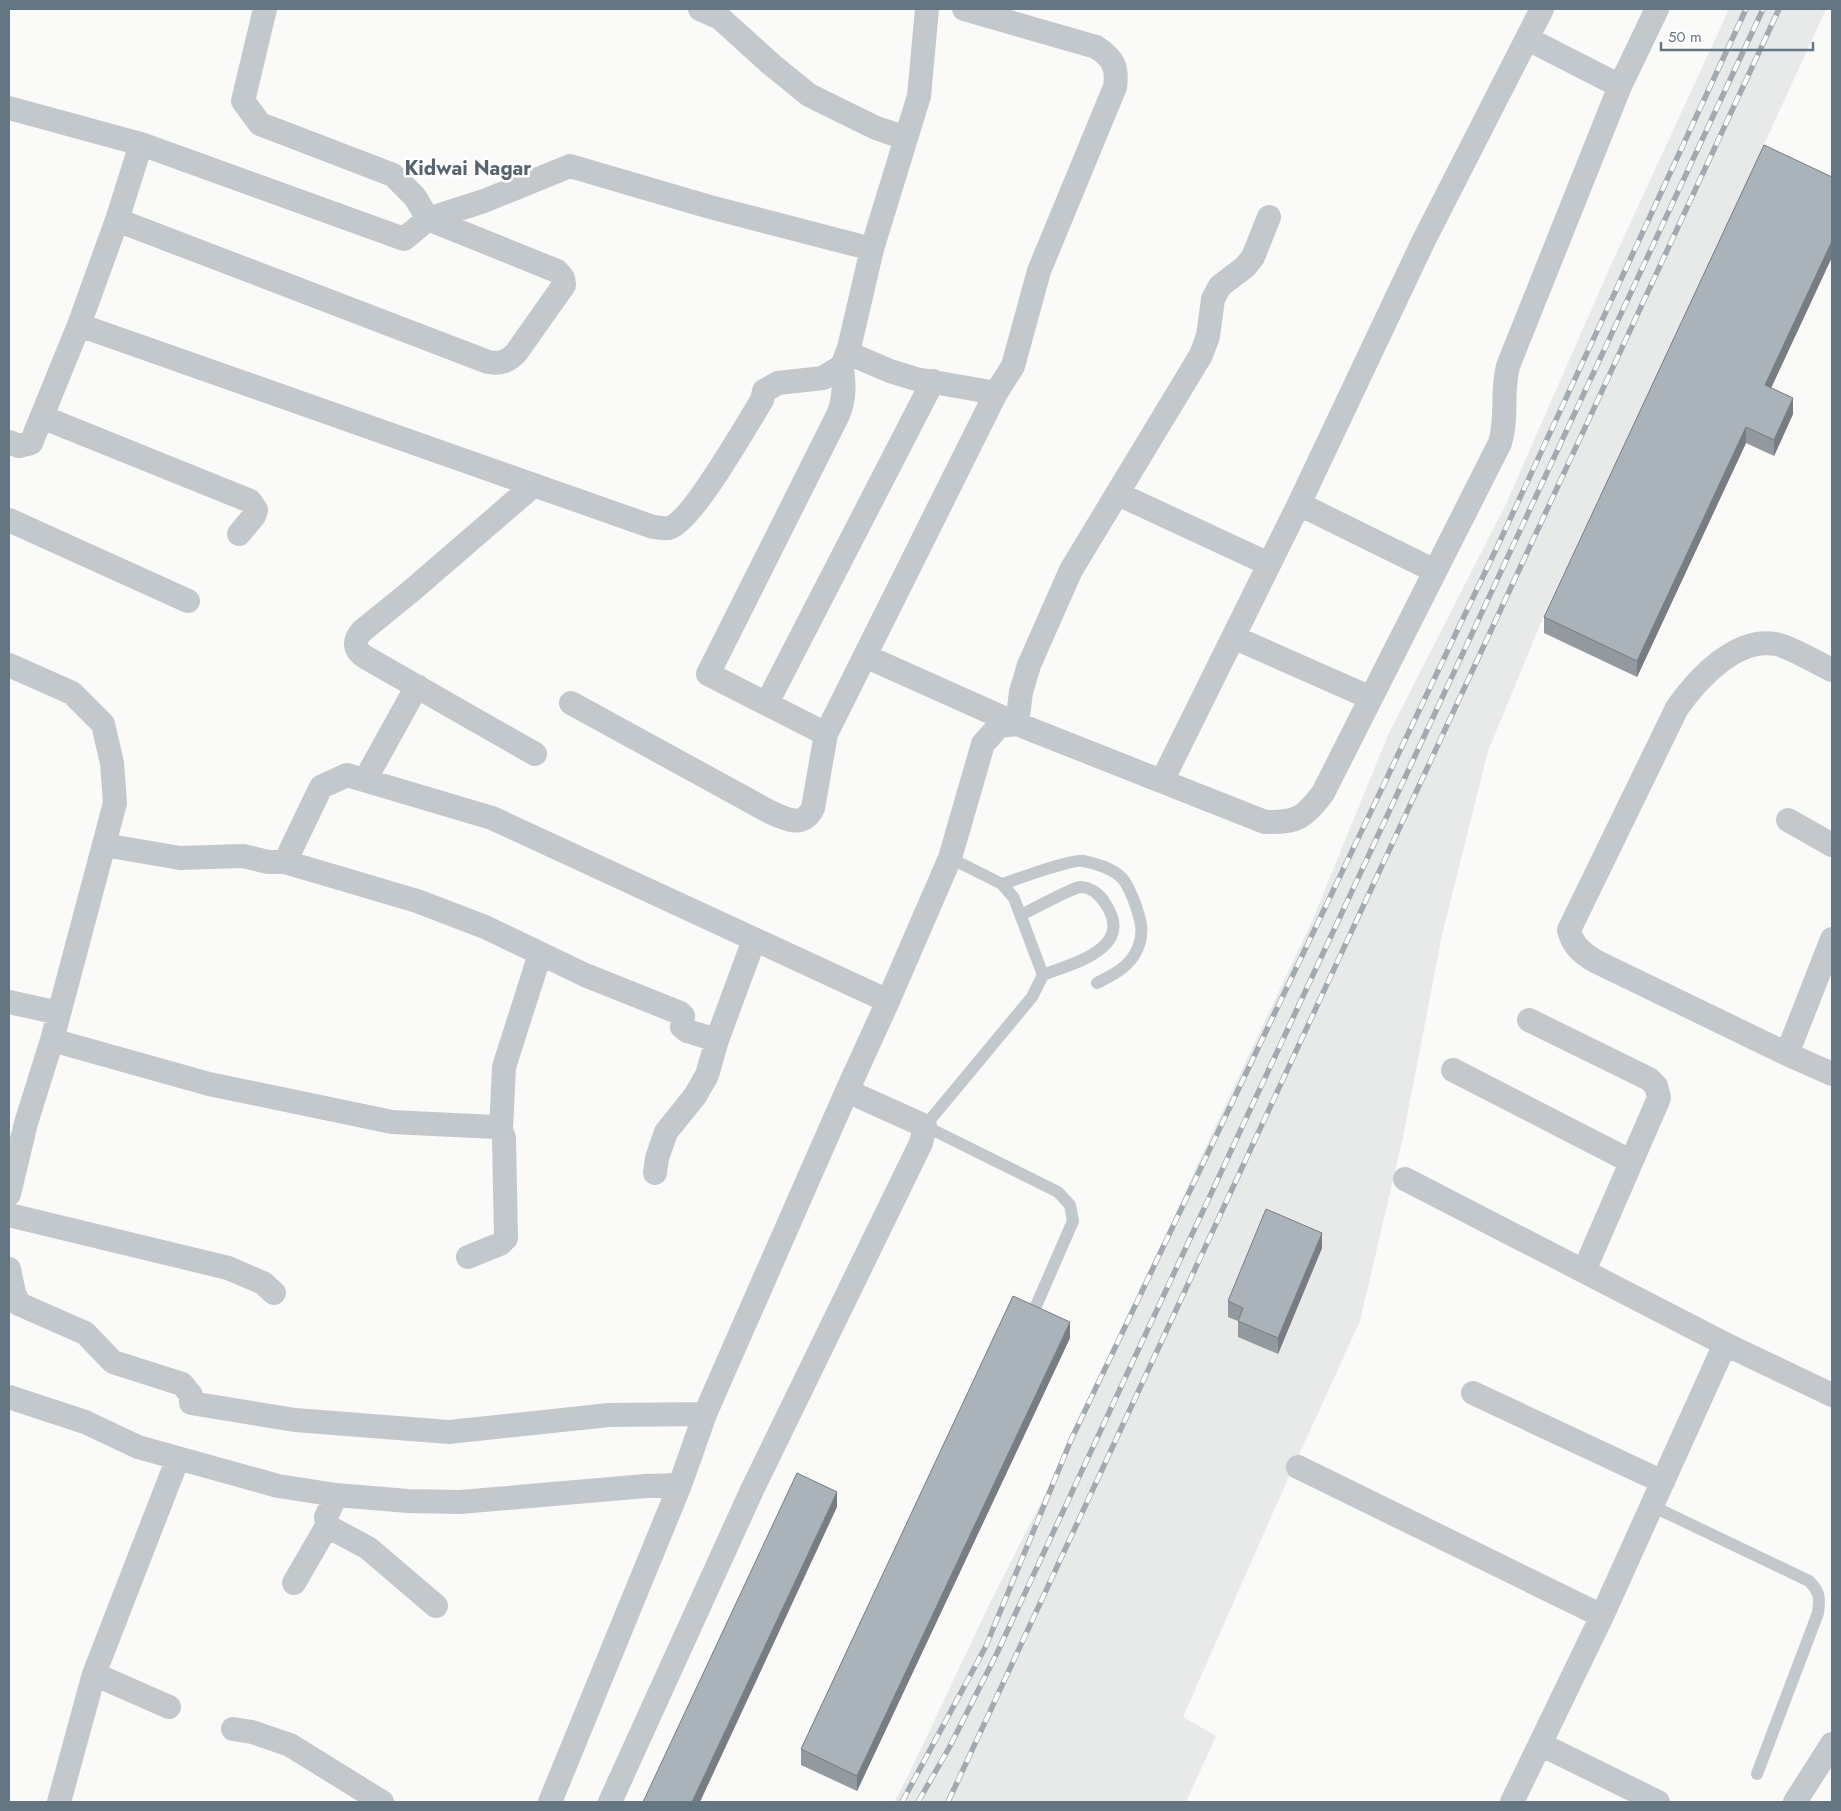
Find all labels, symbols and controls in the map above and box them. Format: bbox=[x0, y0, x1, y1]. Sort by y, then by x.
scale bar bbox=[1661, 20, 1814, 52]
text: 50 m bbox=[1668, 26, 1702, 48]
district label: Kidwai Nagar bbox=[404, 154, 532, 183]

